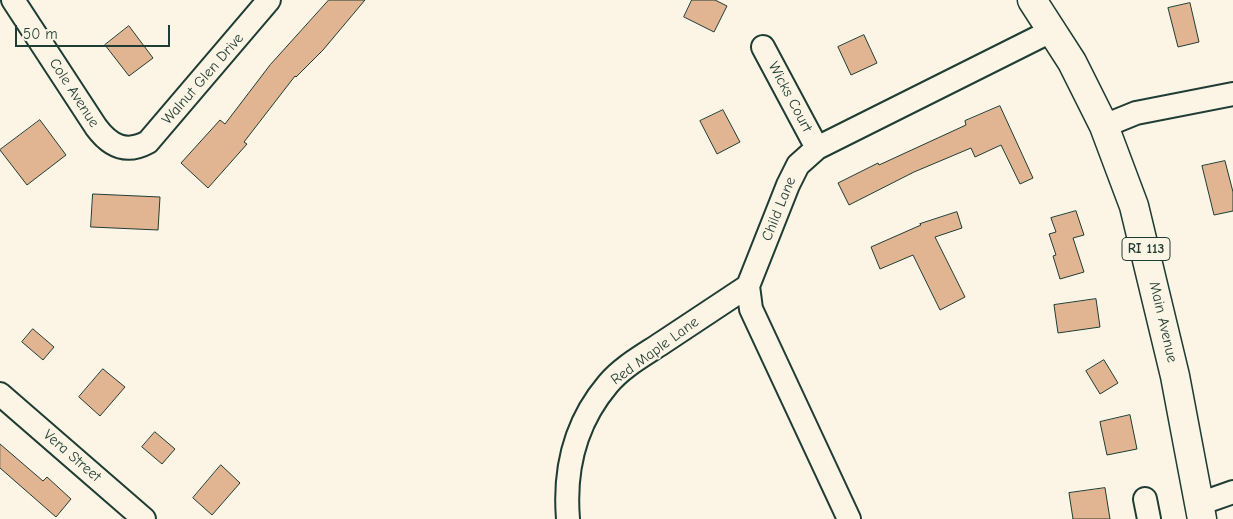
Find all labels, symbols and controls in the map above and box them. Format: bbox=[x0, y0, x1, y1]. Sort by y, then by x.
scale bar bbox=[18, 15, 172, 47]
text: 50 m bbox=[23, 25, 58, 43]
street label: Walnut Glen Drive bbox=[158, 30, 248, 128]
street label: Cole Avenue bbox=[45, 55, 103, 131]
street label: Wicks Court bbox=[764, 59, 816, 135]
street label: Child Lane bbox=[758, 174, 800, 244]
road number: RI 113 bbox=[1122, 238, 1170, 260]
street label: Main Avenue bbox=[1145, 280, 1181, 364]
street label: Red Maple Lane bbox=[608, 313, 702, 389]
street label: Vera Street bbox=[39, 426, 105, 486]

